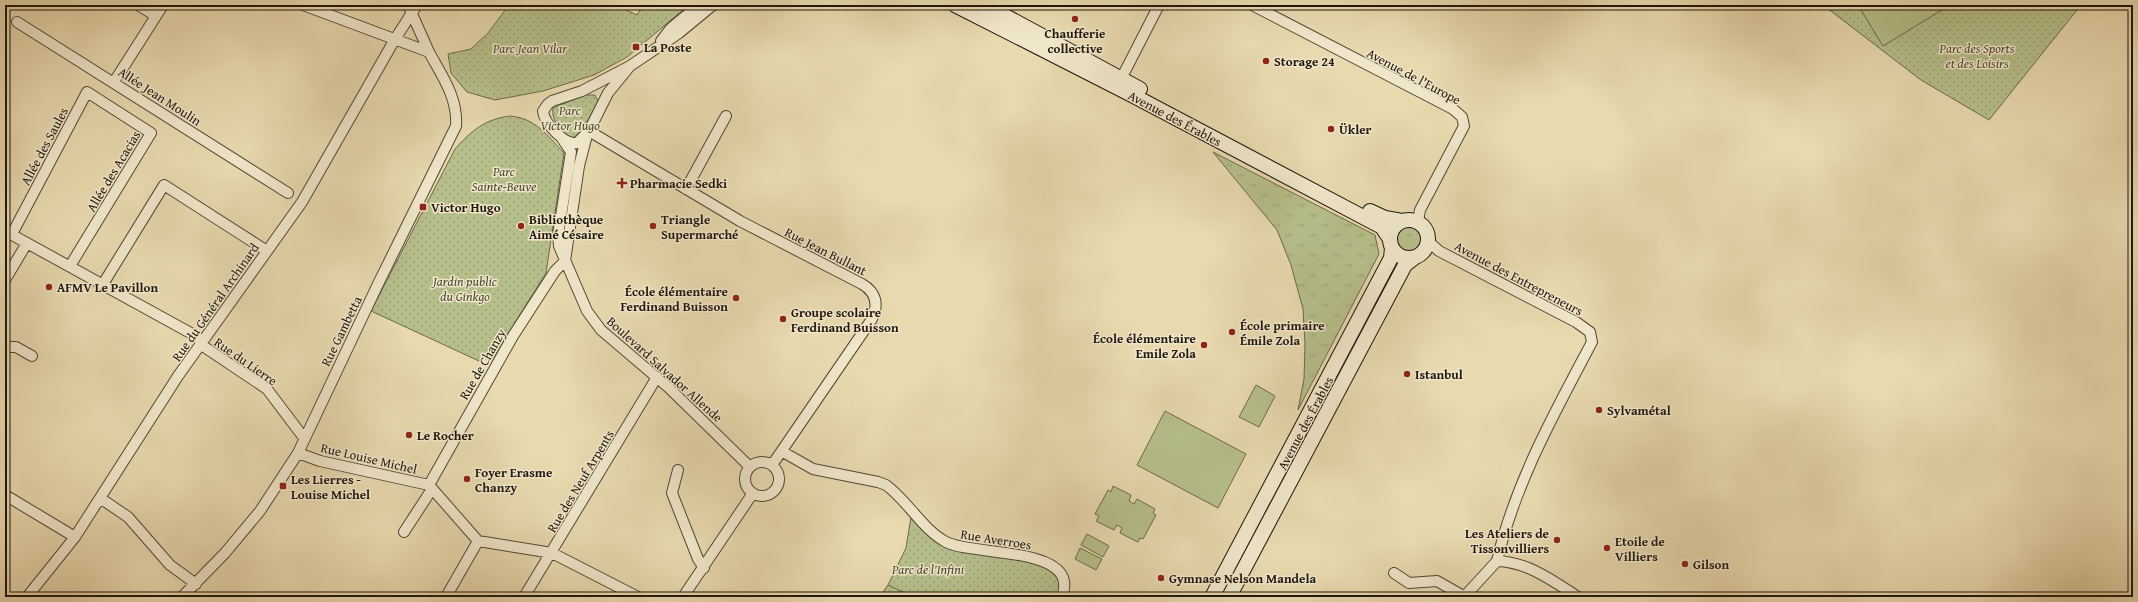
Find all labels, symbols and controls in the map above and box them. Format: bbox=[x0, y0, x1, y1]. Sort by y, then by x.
marker: Chaufferie collective bbox=[1070, 14, 1080, 24]
place label: Chaufferie collective bbox=[1044, 24, 1106, 58]
place label: La Poste bbox=[644, 38, 692, 57]
park label: Parc Jean Vilar bbox=[492, 39, 568, 58]
park label: Parc des Sports et des Loisirs bbox=[1939, 39, 2015, 73]
marker: La Poste bbox=[631, 42, 641, 52]
street label: Avenue de l'Europe bbox=[1363, 44, 1464, 109]
place label: Storage 24 bbox=[1274, 52, 1335, 71]
marker: Storage 24 bbox=[1261, 56, 1271, 66]
street label: Allée Jean Moulin bbox=[114, 62, 206, 131]
street label: Avenue des Érables bbox=[1125, 86, 1225, 151]
park label: Parc Victor Hugo bbox=[540, 101, 600, 135]
street label: Allée des Saules bbox=[16, 104, 73, 189]
place label: Ükler bbox=[1339, 120, 1372, 139]
marker: Ükler bbox=[1326, 124, 1336, 134]
street label: Allée des Acacias bbox=[82, 127, 145, 216]
park label: Parc Sainte-Beuve bbox=[472, 162, 536, 196]
place label: Pharmacie Sedki bbox=[630, 174, 727, 193]
marker: Pharmacie Sedki bbox=[617, 178, 627, 188]
place label: Victor Hugo bbox=[431, 198, 501, 217]
marker: Victor Hugo bbox=[418, 202, 428, 212]
place label: Bibliothèque Aimé Césaire bbox=[529, 210, 604, 244]
place label: Triangle Supermarché bbox=[661, 210, 739, 244]
marker: Bibliothèque Aimé Césaire bbox=[516, 221, 526, 231]
marker: Triangle Supermarché bbox=[648, 221, 658, 231]
street label: Rue Jean Bullant bbox=[781, 223, 870, 280]
street label: Avenue des Entrepreneurs bbox=[1451, 237, 1586, 320]
street label: Rue du Général Archinard bbox=[167, 239, 264, 365]
park label: Jardin public du Ginkgo bbox=[431, 272, 498, 306]
place label: AFMV Le Pavillon bbox=[57, 278, 158, 297]
marker: AFMV Le Pavillon bbox=[44, 282, 54, 292]
place label: École élémentaire Ferdinand Buisson bbox=[620, 282, 728, 316]
street label: Rue Gambetta bbox=[316, 292, 367, 370]
marker: École élémentaire Ferdinand Buisson bbox=[731, 293, 741, 303]
place label: Groupe scolaire Ferdinand Buisson bbox=[791, 303, 899, 337]
street label: Boulevard Salvador Allende bbox=[603, 312, 727, 427]
marker: Groupe scolaire Ferdinand Buisson bbox=[778, 314, 788, 324]
place label: École primaire Émile Zola bbox=[1240, 316, 1325, 350]
street label: Rue de Chanzy bbox=[454, 325, 511, 403]
marker: École primaire Émile Zola bbox=[1227, 327, 1237, 337]
place label: École élémentaire Emile Zola bbox=[1093, 329, 1196, 363]
street label: Rue du Lierre bbox=[210, 333, 281, 390]
marker: École élémentaire Emile Zola bbox=[1199, 340, 1209, 350]
place label: Istanbul bbox=[1415, 365, 1463, 384]
marker: Istanbul bbox=[1402, 369, 1412, 379]
street label: Avenue des Érables bbox=[1273, 373, 1338, 473]
place label: Sylvamétal bbox=[1607, 401, 1671, 420]
marker: Sylvamétal bbox=[1594, 405, 1604, 415]
place label: Le Rocher bbox=[417, 426, 474, 445]
street label: Rue des Neuf Arpents bbox=[542, 426, 619, 536]
marker: Le Rocher bbox=[404, 430, 414, 440]
street label: Rue Louise Michel bbox=[319, 438, 419, 479]
place label: Foyer Erasme Chanzy bbox=[475, 463, 552, 497]
place label: Les Lierres - Louise Michel bbox=[291, 470, 370, 504]
marker: Foyer Erasme Chanzy bbox=[462, 474, 472, 484]
marker: Les Lierres - Louise Michel bbox=[278, 481, 288, 491]
place label: Les Ateliers de Tissonvilliers bbox=[1465, 524, 1549, 558]
street label: Rue Averroes bbox=[959, 525, 1033, 554]
place label: Etoile de Villiers bbox=[1615, 532, 1665, 566]
marker: Les Ateliers de Tissonvilliers bbox=[1552, 535, 1562, 545]
marker: Etoile de Villiers bbox=[1602, 543, 1612, 553]
place label: Gilson bbox=[1693, 555, 1729, 574]
marker: Gilson bbox=[1680, 559, 1690, 569]
park label: Parc de l'Infini bbox=[891, 560, 965, 579]
place label: Gymnase Nelson Mandela bbox=[1169, 569, 1316, 588]
marker: Gymnase Nelson Mandela bbox=[1156, 573, 1166, 583]

